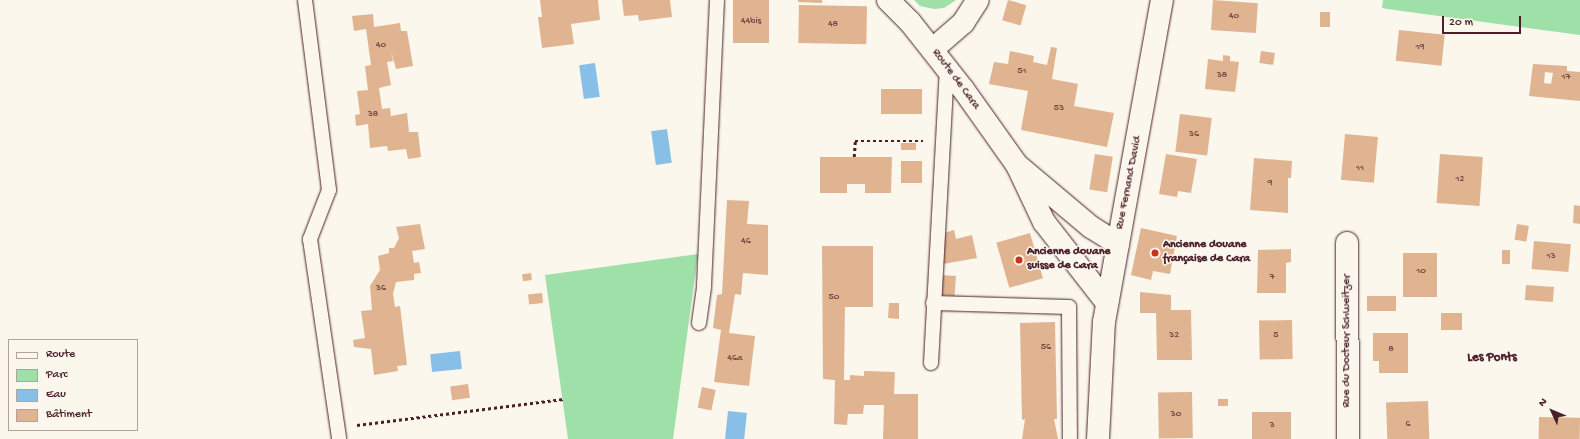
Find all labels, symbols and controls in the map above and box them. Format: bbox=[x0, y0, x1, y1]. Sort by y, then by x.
scale bar bbox=[1444, 8, 1523, 34]
house number: 40 bbox=[1229, 11, 1239, 23]
house number: 44bis bbox=[741, 16, 761, 28]
text: 20 m bbox=[1449, 16, 1473, 30]
house number: 48 bbox=[828, 19, 838, 31]
house number: 40 bbox=[376, 40, 386, 52]
house number: 19 bbox=[1415, 42, 1425, 54]
street label: Route de Cara bbox=[928, 47, 982, 113]
house number: 51 bbox=[1017, 66, 1027, 78]
house number: 38 bbox=[1217, 70, 1227, 82]
house number: 17 bbox=[1561, 72, 1571, 84]
house number: 53 bbox=[1054, 103, 1064, 115]
house number: 38 bbox=[368, 109, 378, 121]
house number: 36 bbox=[1189, 129, 1199, 141]
street label: Rue Fernand David bbox=[1114, 135, 1146, 231]
house number: 11 bbox=[1356, 163, 1364, 175]
house number: 12 bbox=[1456, 174, 1464, 186]
house number: 9 bbox=[1267, 178, 1273, 190]
house number: 46 bbox=[741, 236, 751, 248]
place label: Ancienne douane française de Cara bbox=[1163, 239, 1250, 267]
place label: Ancienne douane suisse de Cara bbox=[1027, 246, 1111, 274]
marker: Ancienne douane française de Cara bbox=[1150, 248, 1160, 258]
house number: 13 bbox=[1546, 251, 1556, 263]
marker: Ancienne douane suisse de Cara bbox=[1014, 255, 1024, 265]
house number: 10 bbox=[1416, 266, 1426, 278]
house number: 7 bbox=[1269, 272, 1275, 284]
street label: Rue du Docteur Schweitzer bbox=[1341, 274, 1355, 408]
house number: 36 bbox=[376, 283, 386, 295]
house number: 50 bbox=[829, 292, 839, 304]
house number: 32 bbox=[1169, 330, 1179, 342]
house number: 5 bbox=[1273, 330, 1279, 342]
legend bbox=[8, 339, 138, 431]
house number: 56 bbox=[1041, 342, 1051, 354]
house number: 8 bbox=[1388, 344, 1394, 356]
text: Route bbox=[46, 348, 75, 362]
district label: Les Ponts bbox=[1467, 350, 1517, 366]
house number: 46a bbox=[727, 353, 743, 365]
text: Parc bbox=[46, 368, 68, 382]
text: Eau bbox=[46, 388, 66, 402]
north arrow bbox=[1532, 391, 1572, 431]
text: N bbox=[1537, 396, 1550, 409]
text: Bâtiment bbox=[46, 408, 92, 422]
house number: 30 bbox=[1171, 409, 1181, 421]
house number: 6 bbox=[1405, 419, 1411, 431]
house number: 3 bbox=[1269, 420, 1275, 432]

